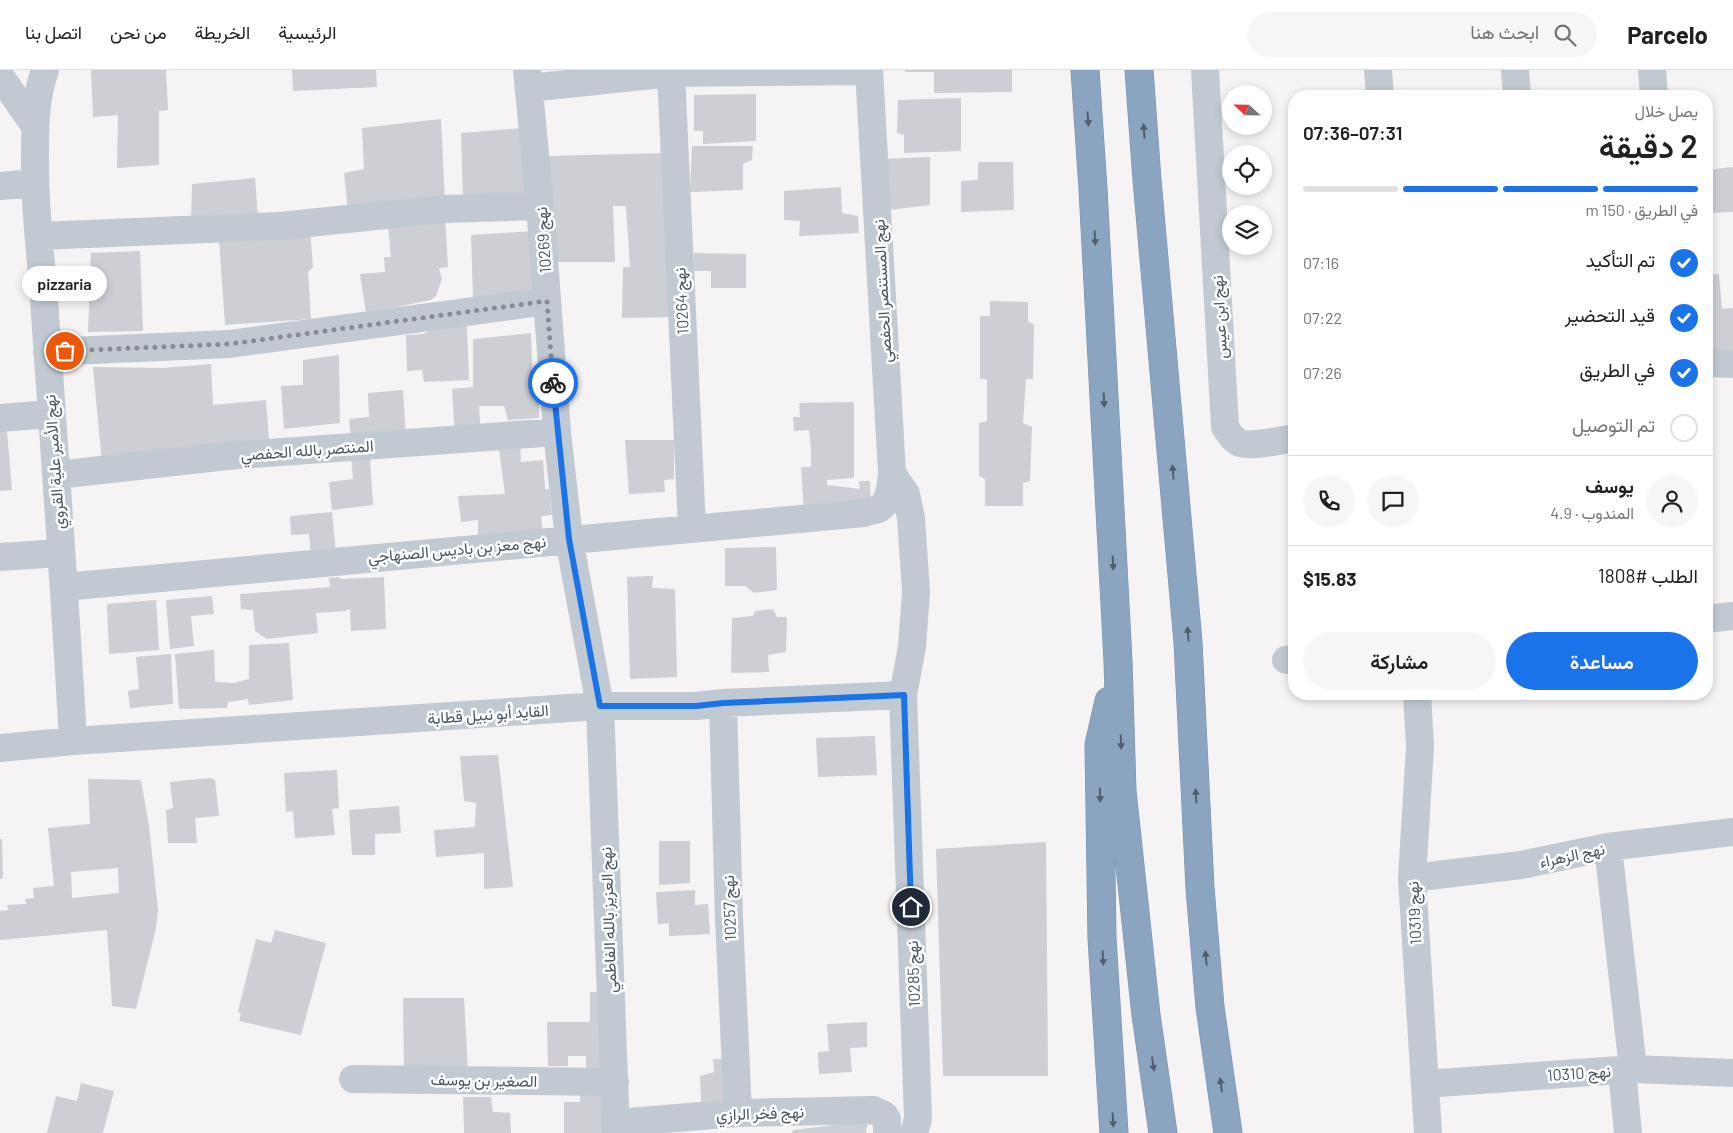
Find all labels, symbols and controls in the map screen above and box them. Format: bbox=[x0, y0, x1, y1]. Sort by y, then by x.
search box bbox=[1247, 12, 1597, 57]
text: ابحث هنا bbox=[1470, 20, 1539, 43]
text: Parcelo bbox=[1627, 20, 1708, 49]
text: اتصل بنا bbox=[25, 21, 82, 43]
text: من نحن bbox=[110, 21, 167, 43]
text: الخريطة bbox=[195, 21, 250, 43]
text: الرئيسية bbox=[278, 21, 336, 43]
icon: search bbox=[1551, 21, 1579, 49]
north arrow bbox=[1222, 85, 1272, 135]
map controls bbox=[1222, 85, 1272, 255]
text: يصل خلال bbox=[1635, 101, 1698, 120]
one-way arrow bbox=[1084, 111, 1092, 127]
text: 07:31–07:36 bbox=[1303, 121, 1402, 144]
one-way arrow bbox=[1139, 123, 1147, 139]
text: 2 دقيقة bbox=[1599, 126, 1698, 164]
button: locate bbox=[1222, 145, 1272, 195]
text: في الطريق · 150 m bbox=[1585, 200, 1698, 219]
button: layers bbox=[1222, 205, 1272, 255]
street label: نهج 10269 bbox=[531, 206, 557, 274]
street label: نهج المستنصر الحفصي bbox=[868, 218, 900, 363]
one-way arrow bbox=[1092, 230, 1100, 246]
text: تم التأكيد bbox=[1586, 248, 1655, 271]
icon: check bbox=[1670, 249, 1698, 277]
text: 07:16 bbox=[1303, 253, 1339, 272]
callout: pizzaria bbox=[22, 266, 108, 301]
street label: نهج 10264 bbox=[669, 267, 695, 335]
text: pizzaria bbox=[37, 274, 92, 293]
street label: نهج ابن عيس bbox=[1207, 274, 1233, 359]
text: قيد التحضير bbox=[1565, 303, 1655, 326]
icon: check bbox=[1670, 304, 1698, 332]
text: 07:22 bbox=[1303, 308, 1342, 327]
pin bbox=[44, 330, 86, 372]
icon: bag bbox=[51, 337, 79, 365]
courier bbox=[528, 358, 578, 408]
text: في الطريق bbox=[1580, 358, 1655, 381]
icon: check bbox=[1670, 359, 1698, 387]
text: 07:26 bbox=[1303, 363, 1342, 382]
icon: bike bbox=[539, 369, 567, 397]
one-way arrow bbox=[1100, 393, 1108, 409]
street label: نهج الأمير علية القروي bbox=[39, 394, 73, 530]
text: تم التوصيل bbox=[1572, 413, 1655, 436]
street label: المنتصر بالله الحفصي bbox=[240, 435, 374, 469]
one-way arrow bbox=[1169, 464, 1177, 480]
text: يوسف bbox=[1585, 474, 1634, 497]
button: phone bbox=[1303, 475, 1355, 527]
button: chat bbox=[1367, 475, 1419, 527]
button: person bbox=[1646, 475, 1698, 527]
text: المندوب · 4.9 bbox=[1550, 503, 1634, 522]
street label: نهج معز بن باديس الصنهاجي bbox=[367, 531, 547, 571]
one-way arrow bbox=[1109, 555, 1117, 571]
text: الطلب #1808 bbox=[1598, 564, 1698, 587]
text: $15.83 bbox=[1303, 567, 1357, 590]
one-way arrow bbox=[1184, 626, 1192, 642]
button: مشاركة bbox=[1303, 632, 1496, 690]
button: مساعدة bbox=[1506, 632, 1698, 690]
street label: القايد أبو نبيل قطابة bbox=[427, 700, 549, 729]
one-way arrow bbox=[1117, 735, 1125, 751]
one-way arrow bbox=[1096, 787, 1104, 803]
one-way arrow bbox=[1191, 788, 1199, 804]
street label: نهج الزهراء bbox=[1537, 838, 1607, 874]
street label: نهج العزيز بالله الفاطمي bbox=[595, 847, 625, 993]
street label: نهج 10257 bbox=[718, 875, 742, 941]
street label: نهج 10319 bbox=[1402, 881, 1428, 945]
pin bbox=[890, 886, 932, 928]
icon: home bbox=[897, 893, 925, 921]
street label: نهج 10285 bbox=[902, 940, 926, 1008]
one-way arrow bbox=[1100, 950, 1108, 966]
one-way arrow bbox=[1202, 950, 1210, 966]
one-way arrow bbox=[1149, 1056, 1157, 1072]
street label: نهج 10310 bbox=[1546, 1061, 1612, 1087]
street label: الصغير بن يوسف bbox=[430, 1069, 538, 1092]
one-way arrow bbox=[1217, 1076, 1225, 1092]
street label: نهج فخر الرازي bbox=[716, 1101, 805, 1129]
one-way arrow bbox=[1109, 1112, 1117, 1128]

